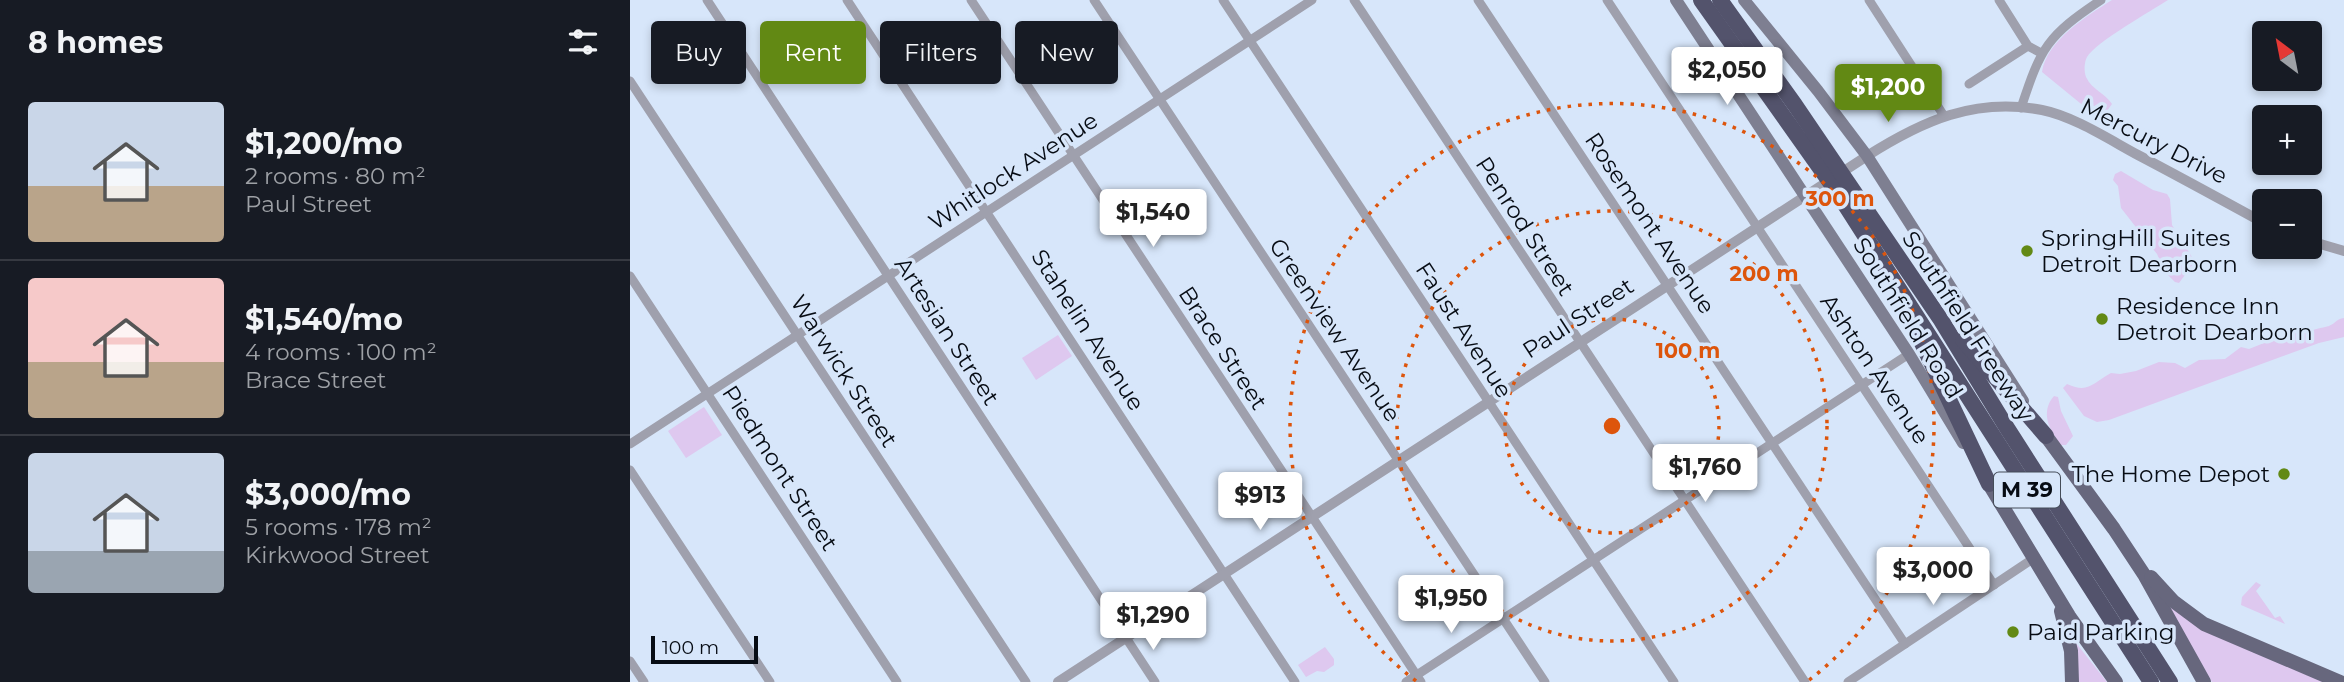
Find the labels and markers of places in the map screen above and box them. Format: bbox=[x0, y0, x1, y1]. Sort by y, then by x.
pin: $2,050 bbox=[1670, 48, 1784, 107]
pin: $1,200 bbox=[1831, 64, 1945, 124]
pin: $1,540 bbox=[1096, 190, 1210, 249]
place label: SpringHill Suites Detroit Dearborn bbox=[2041, 224, 2238, 278]
marker: SpringHill Suites Detroit Dearborn bbox=[2019, 243, 2035, 259]
place label: Residence Inn Detroit Dearborn bbox=[2116, 292, 2313, 346]
marker: Residence Inn Detroit Dearborn bbox=[2094, 311, 2110, 327]
centre of rings bbox=[1600, 414, 1624, 438]
pin: $1,760 bbox=[1648, 444, 1762, 504]
place label: The Home Depot bbox=[2072, 460, 2270, 488]
marker: The Home Depot bbox=[2276, 466, 2292, 482]
pin: $913 bbox=[1219, 472, 1301, 532]
pin: $3,000 bbox=[1876, 548, 1990, 607]
pin: $1,950 bbox=[1394, 576, 1508, 635]
pin: $1,290 bbox=[1096, 592, 1210, 652]
place label: Paid Parking bbox=[2027, 618, 2175, 646]
marker: Paid Parking bbox=[2005, 624, 2021, 640]

